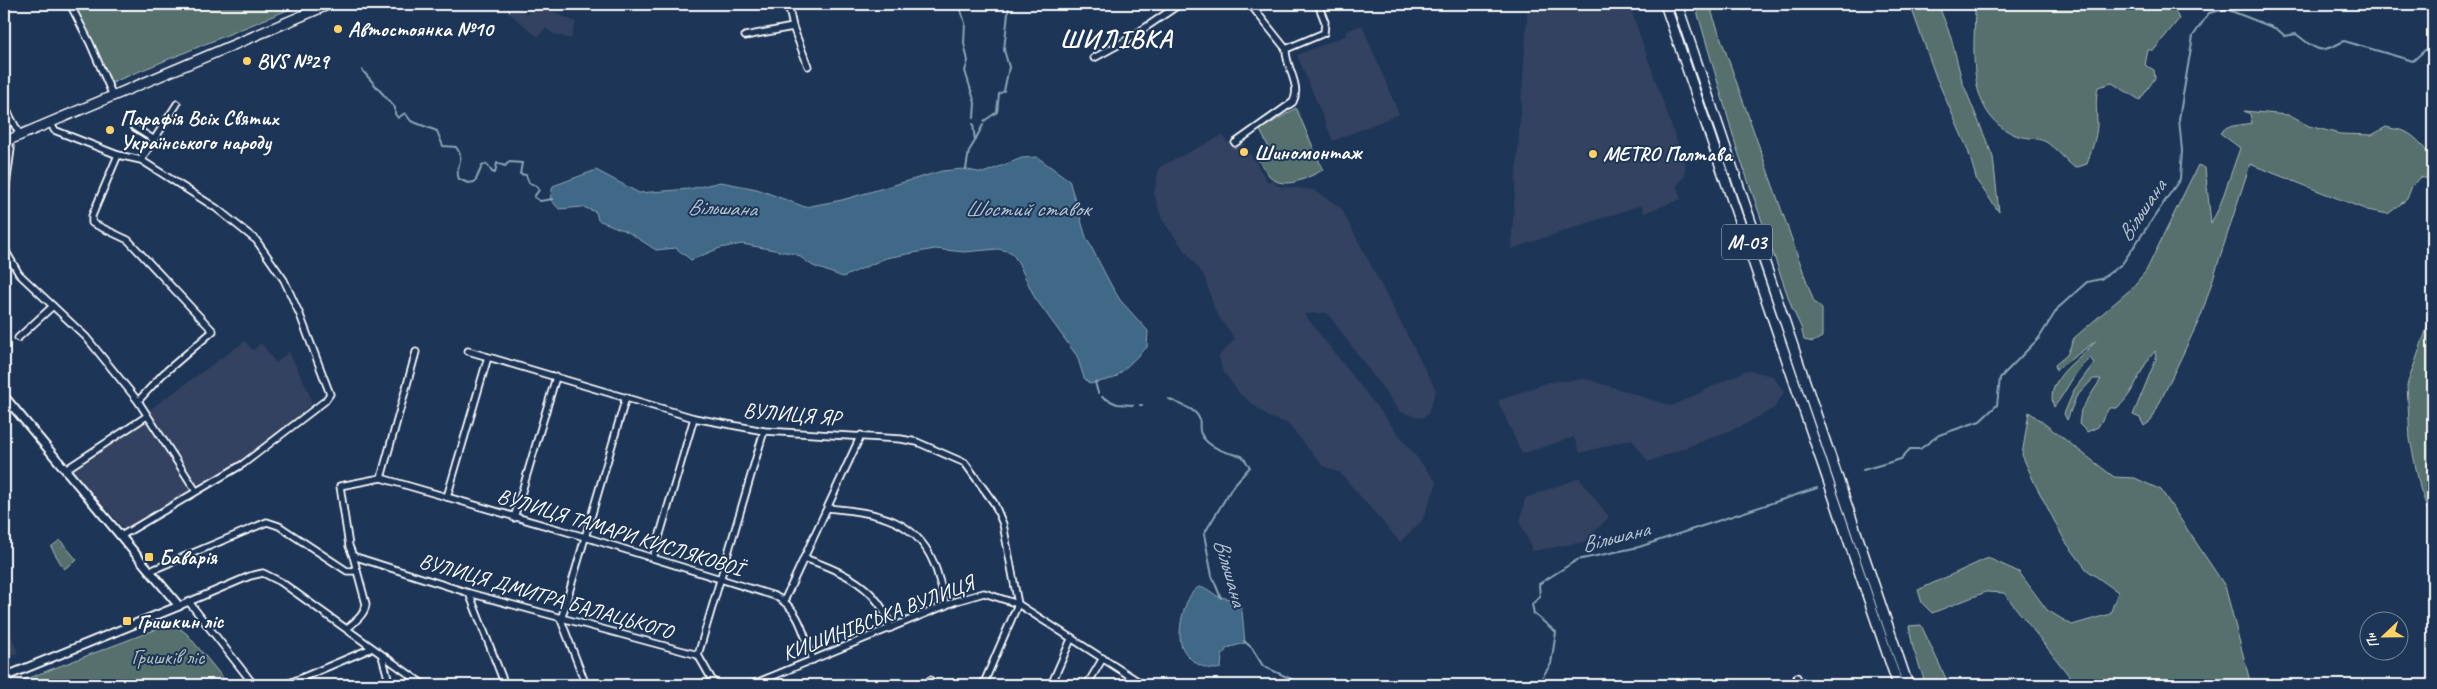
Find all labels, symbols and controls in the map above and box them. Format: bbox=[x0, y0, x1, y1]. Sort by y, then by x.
place label: Автостоянка №10 bbox=[348, 16, 495, 42]
district label: ШИЛІВКА bbox=[1059, 22, 1173, 55]
marker: Автостоянка №10 bbox=[332, 23, 344, 35]
place label: BVS №29 bbox=[257, 48, 331, 74]
marker: BVS №29 bbox=[241, 55, 253, 67]
place label: Парафія Всіх Святих Українського народу bbox=[120, 105, 280, 156]
marker: Парафія Всіх Святих Українського народу bbox=[104, 124, 116, 136]
place label: Шиномонтаж bbox=[1254, 139, 1364, 165]
place label: METRO Полтава bbox=[1603, 141, 1734, 167]
marker: Шиномонтаж bbox=[1238, 146, 1250, 158]
marker: METRO Полтава bbox=[1587, 148, 1599, 160]
water label: Вільшана bbox=[2111, 172, 2174, 247]
water label: Вільшана bbox=[687, 193, 759, 223]
water label: Шостий ставок bbox=[965, 195, 1093, 223]
road number: М-03 bbox=[1722, 224, 1772, 260]
street label: ВУЛИЦЯ ЯР bbox=[742, 397, 845, 431]
street label: ВУЛИЦЯ ТАМАРИ КИСЛЯКОВОЇ bbox=[494, 482, 750, 583]
water label: Вільшана bbox=[1578, 515, 1654, 559]
water label: Вільшана bbox=[1207, 535, 1254, 611]
place label: Баварія bbox=[159, 544, 218, 570]
street label: ВУЛИЦЯ ДМИТРА БАЛАЦЬКОГО bbox=[416, 547, 678, 645]
marker: Баварія bbox=[143, 551, 155, 563]
street label: КИШИНІВСЬКА ВУЛИЦЯ bbox=[779, 568, 981, 666]
place label: Гришкин ліс bbox=[137, 608, 225, 634]
north arrow bbox=[2360, 612, 2410, 662]
marker: Гришкин ліс bbox=[121, 615, 133, 627]
text: Пн bbox=[2361, 630, 2383, 651]
park label: Гришків ліс bbox=[132, 644, 206, 670]

